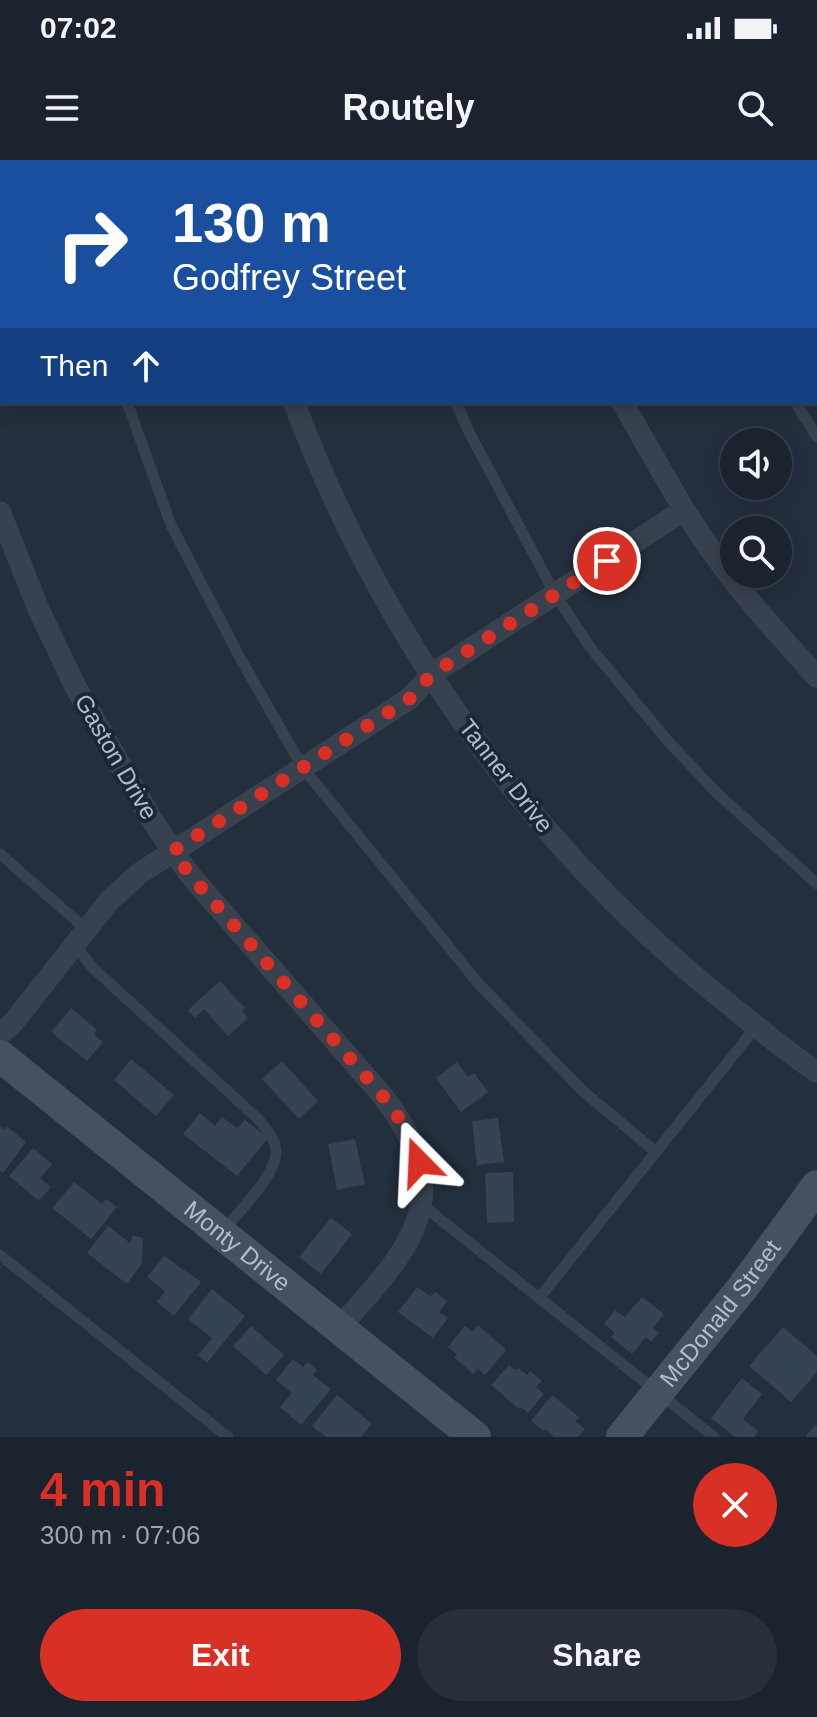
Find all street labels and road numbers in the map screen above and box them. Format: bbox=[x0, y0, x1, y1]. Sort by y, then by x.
street label: Gaston Drive bbox=[70, 689, 163, 824]
street label: Tanner Drive bbox=[454, 714, 559, 838]
street label: Monty Drive bbox=[179, 1195, 296, 1296]
street label: McDonald Street bbox=[654, 1234, 786, 1392]

